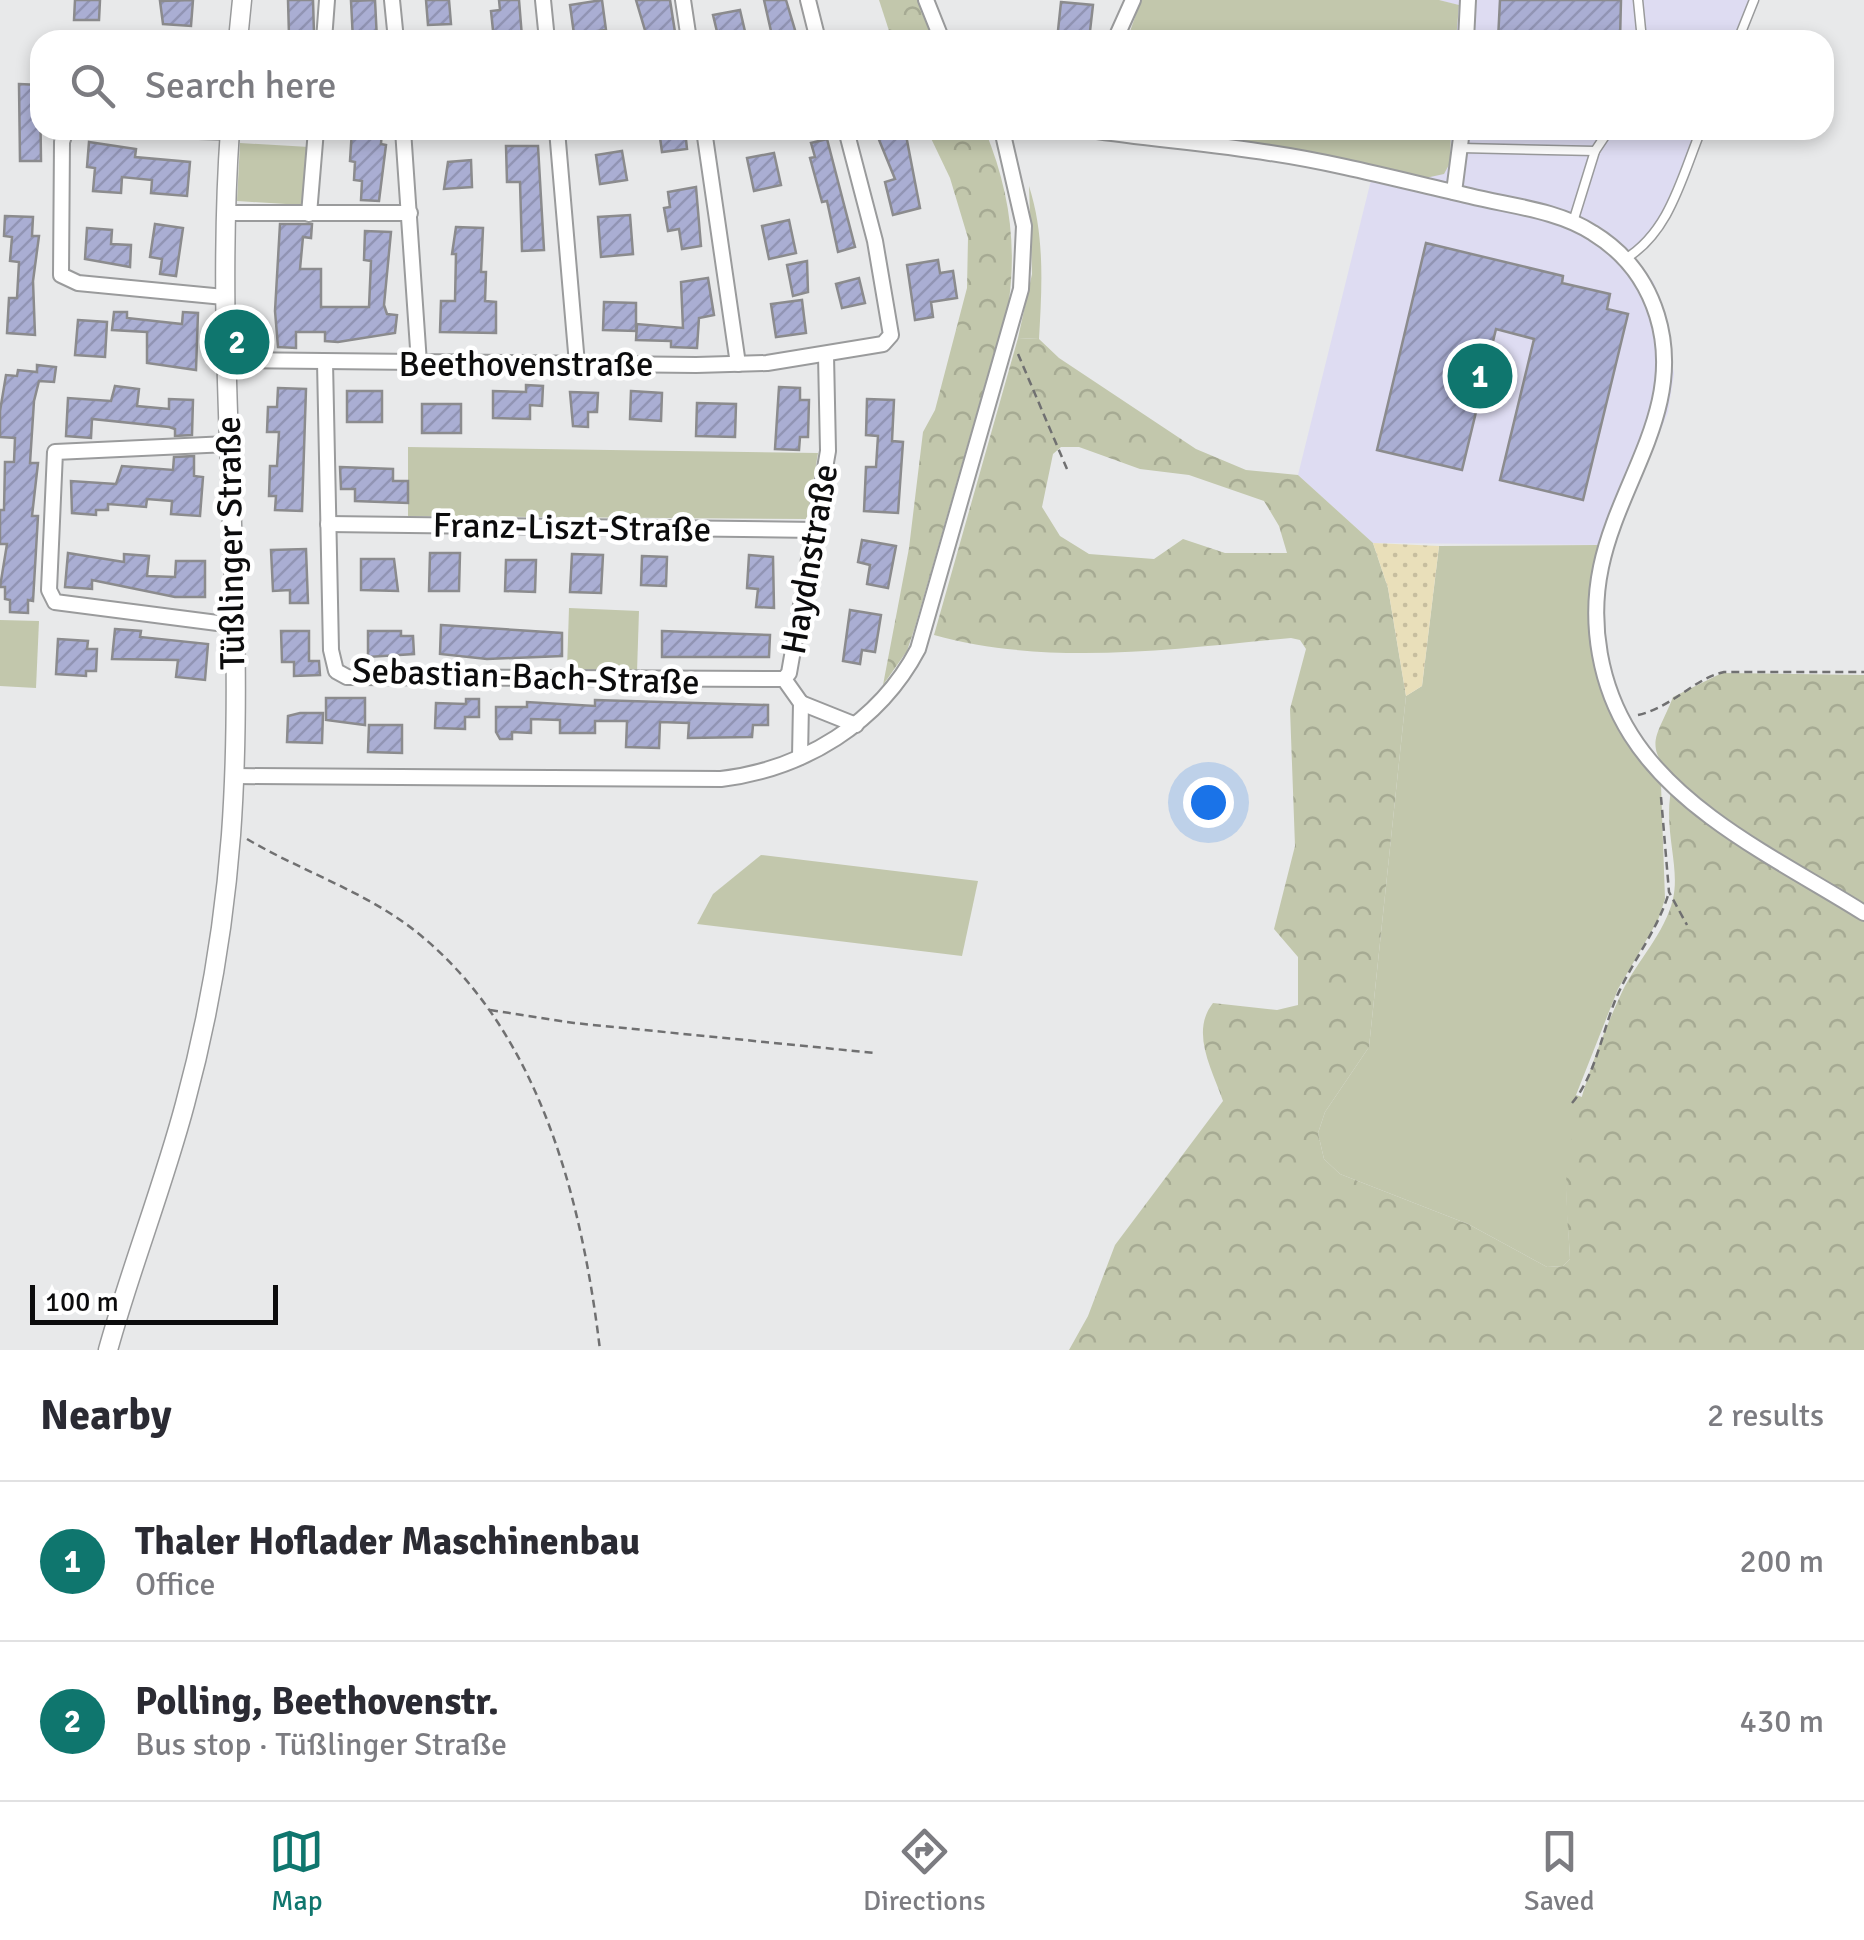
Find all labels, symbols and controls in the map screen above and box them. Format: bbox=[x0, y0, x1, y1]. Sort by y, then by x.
search box bbox=[30, 30, 1834, 140]
icon: search bbox=[65, 58, 120, 113]
text: Search here bbox=[145, 62, 337, 109]
pin: 2 bbox=[204, 304, 270, 380]
pin: 1 bbox=[1448, 338, 1512, 414]
street label: Beethovenstraße bbox=[399, 343, 653, 386]
street label: Tüßlinger Straße bbox=[207, 416, 254, 670]
street label: Haydnstraße bbox=[772, 461, 847, 657]
street label: Franz-Liszt-Straße bbox=[432, 504, 712, 551]
street label: Sebastian-Bach-Straße bbox=[351, 649, 700, 704]
your location bbox=[1183, 777, 1234, 828]
scale bar bbox=[30, 1280, 278, 1324]
text: 100 m bbox=[45, 1285, 119, 1319]
text: Nearby bbox=[40, 1390, 172, 1441]
text: 2 results bbox=[1707, 1396, 1824, 1435]
text: Thaler Hoflader Maschinenbau bbox=[135, 1518, 640, 1565]
text: 1 bbox=[64, 1542, 81, 1581]
text: 200 m bbox=[1740, 1542, 1824, 1581]
text: Office bbox=[135, 1565, 215, 1604]
text: Polling, Beethovenstr. bbox=[135, 1678, 499, 1725]
text: 2 bbox=[64, 1702, 81, 1741]
text: 430 m bbox=[1740, 1702, 1824, 1741]
text: Bus stop · Tüßlinger Straße bbox=[135, 1725, 507, 1764]
tab: Map bbox=[269, 1824, 324, 1918]
tab: Directions bbox=[863, 1824, 985, 1918]
tab: Saved bbox=[1524, 1824, 1595, 1918]

